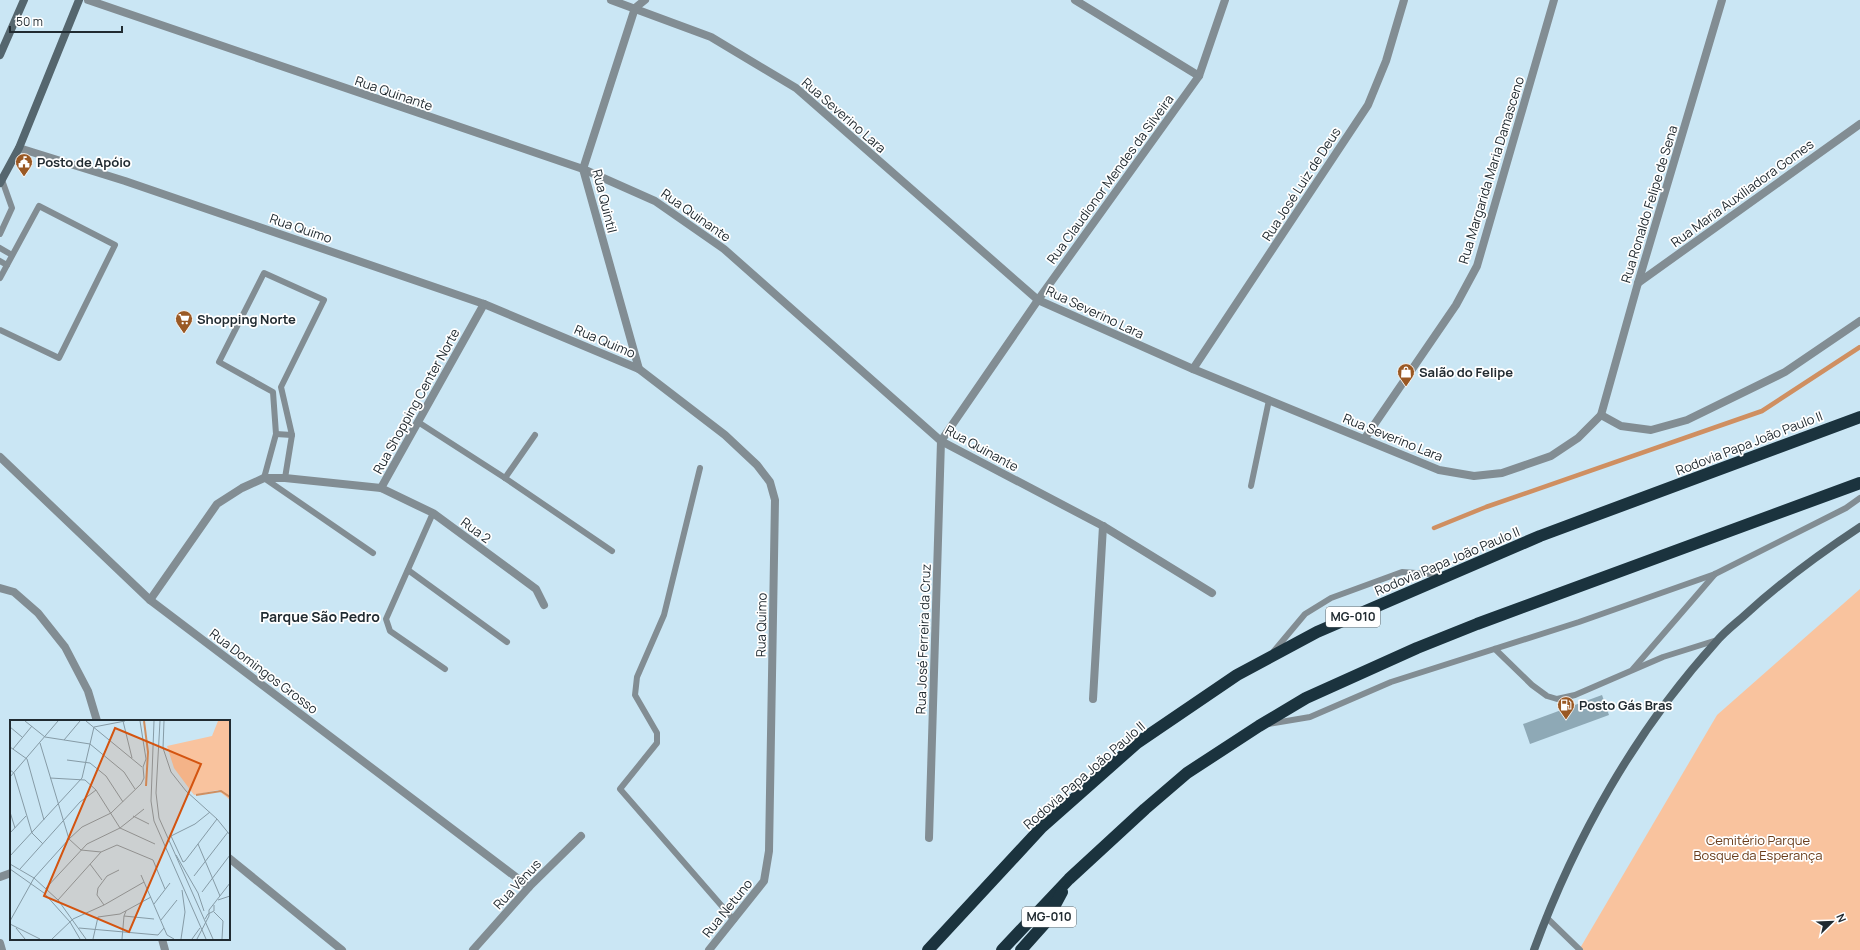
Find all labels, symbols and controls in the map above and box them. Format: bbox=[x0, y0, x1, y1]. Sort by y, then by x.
scale bar bbox=[10, 8, 122, 34]
text: 50 m bbox=[16, 13, 43, 30]
street label: Rua Quinante bbox=[353, 71, 436, 115]
street label: Rua Severino Lara bbox=[798, 73, 890, 157]
street label: Rua Margarida Maria Damasceno bbox=[1454, 74, 1528, 266]
street label: Rua Claudionor Mendes da Silveira bbox=[1042, 91, 1178, 267]
street label: Rua Ronaldo Felipe de Sena bbox=[1616, 123, 1682, 285]
street label: Rua José Luiz de Deus bbox=[1257, 124, 1345, 244]
street label: Rua Maria Auxiliadora Gomes bbox=[1667, 135, 1817, 251]
public building icon: Posto de Apóio bbox=[14, 152, 34, 177]
place label: Posto de Apóio bbox=[37, 153, 131, 171]
street label: Rua Quintil bbox=[588, 167, 622, 235]
street label: Rua Quinante bbox=[658, 184, 735, 246]
street label: Rua Quimo bbox=[268, 209, 335, 247]
street label: Rua Severino Lara bbox=[1043, 281, 1147, 343]
supermarket icon: Shopping Norte bbox=[174, 309, 194, 334]
place label: Shopping Norte bbox=[197, 310, 296, 328]
street label: Rua Quimo bbox=[572, 320, 639, 362]
street label: Rua Shopping Center Norte bbox=[368, 325, 464, 477]
shop icon: Salão do Felipe bbox=[1396, 362, 1416, 387]
place label: Salão do Felipe bbox=[1419, 363, 1513, 381]
street label: Rodovia Papa João Paulo II bbox=[1673, 407, 1825, 479]
street label: Rua Severino Lara bbox=[1340, 409, 1446, 465]
street label: Rua Quinante bbox=[942, 420, 1022, 476]
street label: Rua 2 bbox=[457, 513, 495, 547]
street label: Rodovia Papa João Paulo II bbox=[1372, 522, 1522, 600]
street label: Rua José Ferreira da Cruz bbox=[911, 563, 935, 715]
street label: Rua Quimo bbox=[751, 592, 771, 657]
district label: Parque São Pedro bbox=[260, 607, 380, 626]
road number: MG-010 bbox=[1326, 607, 1380, 627]
street label: Rua Domingos Grosso bbox=[206, 624, 322, 718]
fuel station icon: Posto Gás Bras bbox=[1556, 695, 1576, 720]
place label: Posto Gás Bras bbox=[1579, 696, 1672, 714]
street label: Rodovia Papa João Paulo II bbox=[1019, 717, 1149, 833]
inset map bbox=[10, 720, 230, 940]
park label: Cemitério Parque Bosque da Esperança bbox=[1694, 831, 1822, 864]
street label: Rua Vênus bbox=[489, 855, 545, 913]
street label: Rua Netuno bbox=[698, 875, 756, 941]
north arrow bbox=[1812, 902, 1852, 942]
road number: MG-010 bbox=[1022, 907, 1076, 927]
text: N bbox=[1833, 911, 1850, 925]

